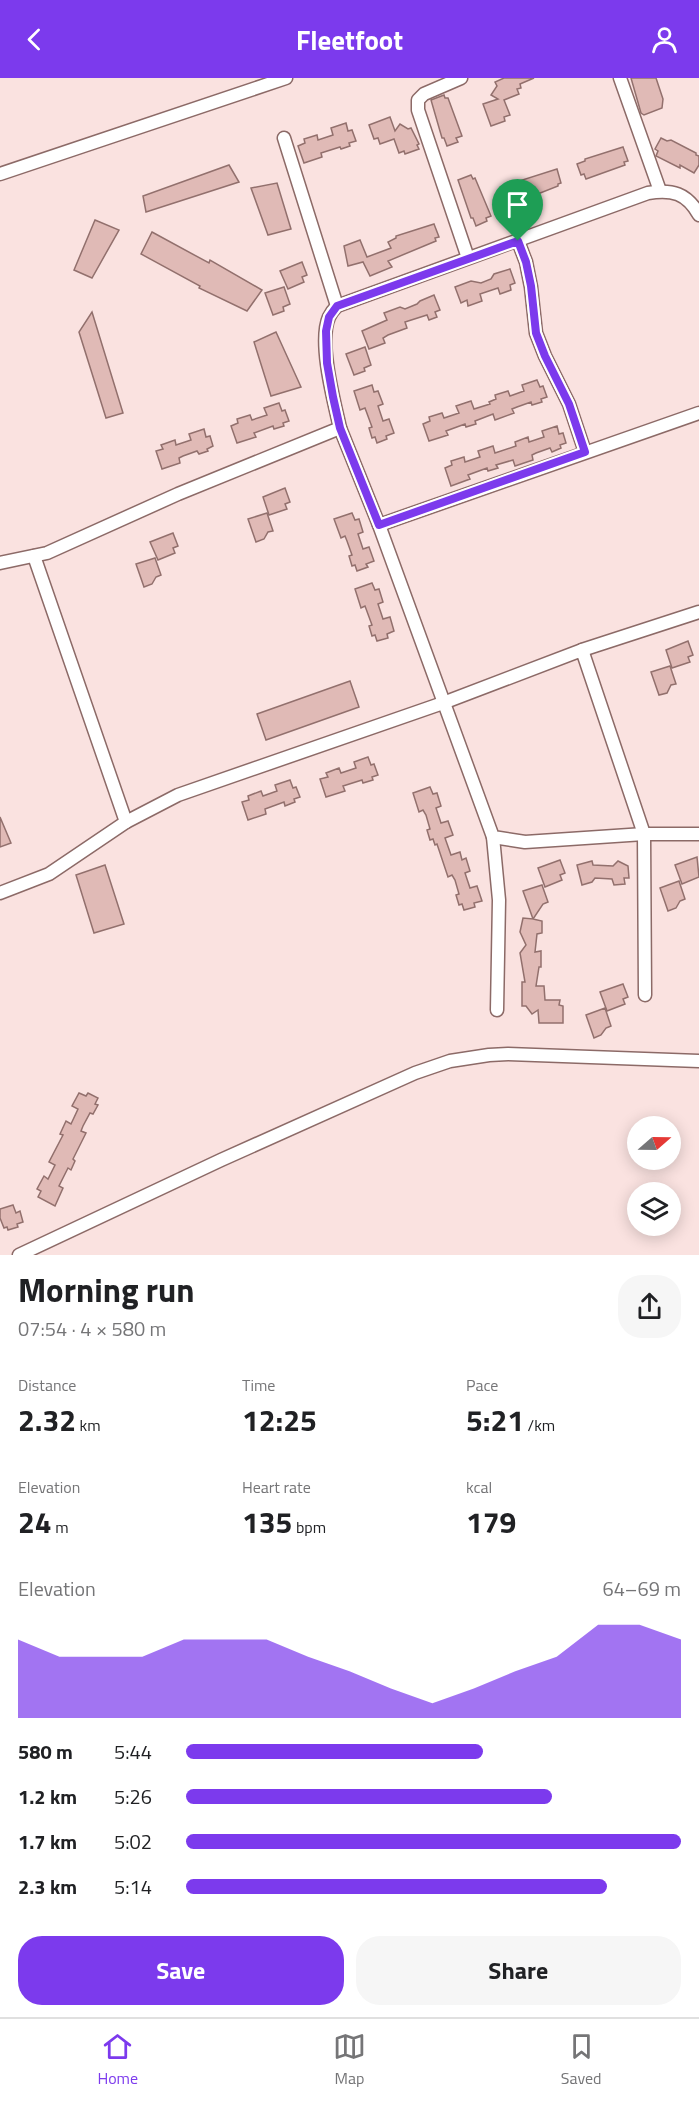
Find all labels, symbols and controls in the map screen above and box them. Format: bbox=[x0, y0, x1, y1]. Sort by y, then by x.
text: Fleetfoot bbox=[296, 19, 403, 60]
icon: back bbox=[18, 23, 51, 56]
icon: person bbox=[648, 23, 681, 56]
pin bbox=[492, 179, 543, 241]
icon: arrive bbox=[501, 188, 534, 221]
north arrow bbox=[627, 1116, 681, 1170]
map controls bbox=[627, 1116, 681, 1236]
button: layers bbox=[627, 1182, 681, 1236]
text: Morning run bbox=[18, 1265, 195, 1315]
button: share bbox=[618, 1275, 681, 1338]
text: 07:54 · 4 × 580 m bbox=[18, 1313, 166, 1344]
text: Distance bbox=[18, 1373, 76, 1397]
text: Time bbox=[242, 1373, 275, 1397]
text: Pace bbox=[466, 1373, 498, 1397]
text: 2.32 bbox=[18, 1397, 76, 1443]
text: 12:25 bbox=[242, 1397, 317, 1443]
text: 5:21 bbox=[466, 1397, 524, 1443]
text: km bbox=[76, 1413, 101, 1437]
text: /km bbox=[524, 1413, 555, 1437]
text: Elevation bbox=[18, 1475, 80, 1499]
text: Heart rate bbox=[242, 1475, 311, 1499]
text: kcal bbox=[466, 1475, 492, 1499]
text: 24 bbox=[18, 1499, 52, 1545]
text: 135 bbox=[242, 1499, 292, 1545]
text: 179 bbox=[466, 1499, 516, 1545]
text: m bbox=[52, 1515, 69, 1539]
text: bpm bbox=[292, 1515, 326, 1539]
text: Elevation bbox=[18, 1573, 96, 1604]
text: 64–69 m bbox=[602, 1573, 681, 1604]
text: 580 m bbox=[18, 1736, 73, 1767]
text: 5:44 bbox=[114, 1736, 152, 1767]
text: 1.2 km bbox=[18, 1781, 77, 1812]
text: 5:26 bbox=[114, 1781, 152, 1812]
text: 1.7 km bbox=[18, 1826, 77, 1857]
text: 5:02 bbox=[114, 1826, 152, 1857]
text: 2.3 km bbox=[18, 1871, 77, 1902]
text: 5:14 bbox=[114, 1871, 152, 1902]
button: Save bbox=[18, 1936, 344, 2005]
button: Share bbox=[356, 1936, 681, 2005]
tab: Home bbox=[97, 2030, 138, 2090]
tab: Map bbox=[333, 2030, 366, 2090]
tab: Saved bbox=[561, 2030, 602, 2090]

